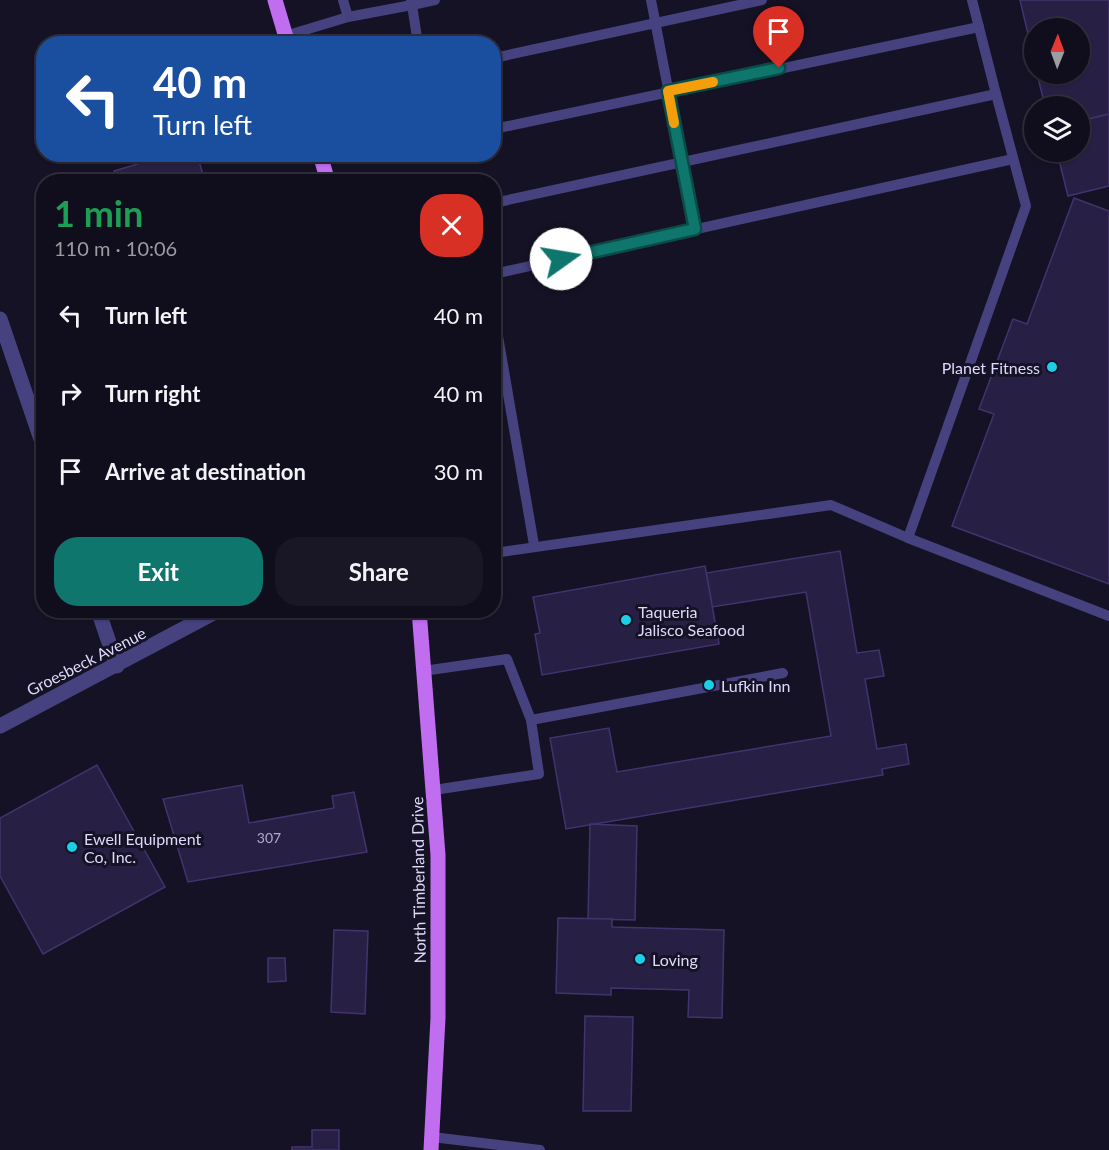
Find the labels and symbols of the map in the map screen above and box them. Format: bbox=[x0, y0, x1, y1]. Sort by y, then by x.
pin bbox=[753, 6, 804, 68]
north arrow bbox=[1024, 18, 1090, 84]
position arrow bbox=[529, 227, 593, 291]
place label: Planet Fitness bbox=[942, 358, 1040, 377]
marker: Planet Fitness bbox=[1045, 360, 1059, 374]
place label: Taqueria Jalisco Seafood bbox=[638, 602, 745, 639]
marker: Taqueria Jalisco Seafood bbox=[619, 613, 633, 627]
street label: Groesbeck Avenue bbox=[23, 623, 149, 699]
place label: Lufkin Inn bbox=[721, 676, 791, 695]
marker: Lufkin Inn bbox=[702, 678, 716, 692]
street label: North Timberland Drive bbox=[407, 797, 429, 963]
place label: Ewell Equipment Co, Inc. bbox=[84, 829, 202, 866]
house number: 307 bbox=[257, 829, 281, 846]
marker: Ewell Equipment Co, Inc. bbox=[65, 840, 79, 854]
place label: Loving bbox=[652, 950, 698, 969]
marker: Loving bbox=[633, 952, 647, 966]

